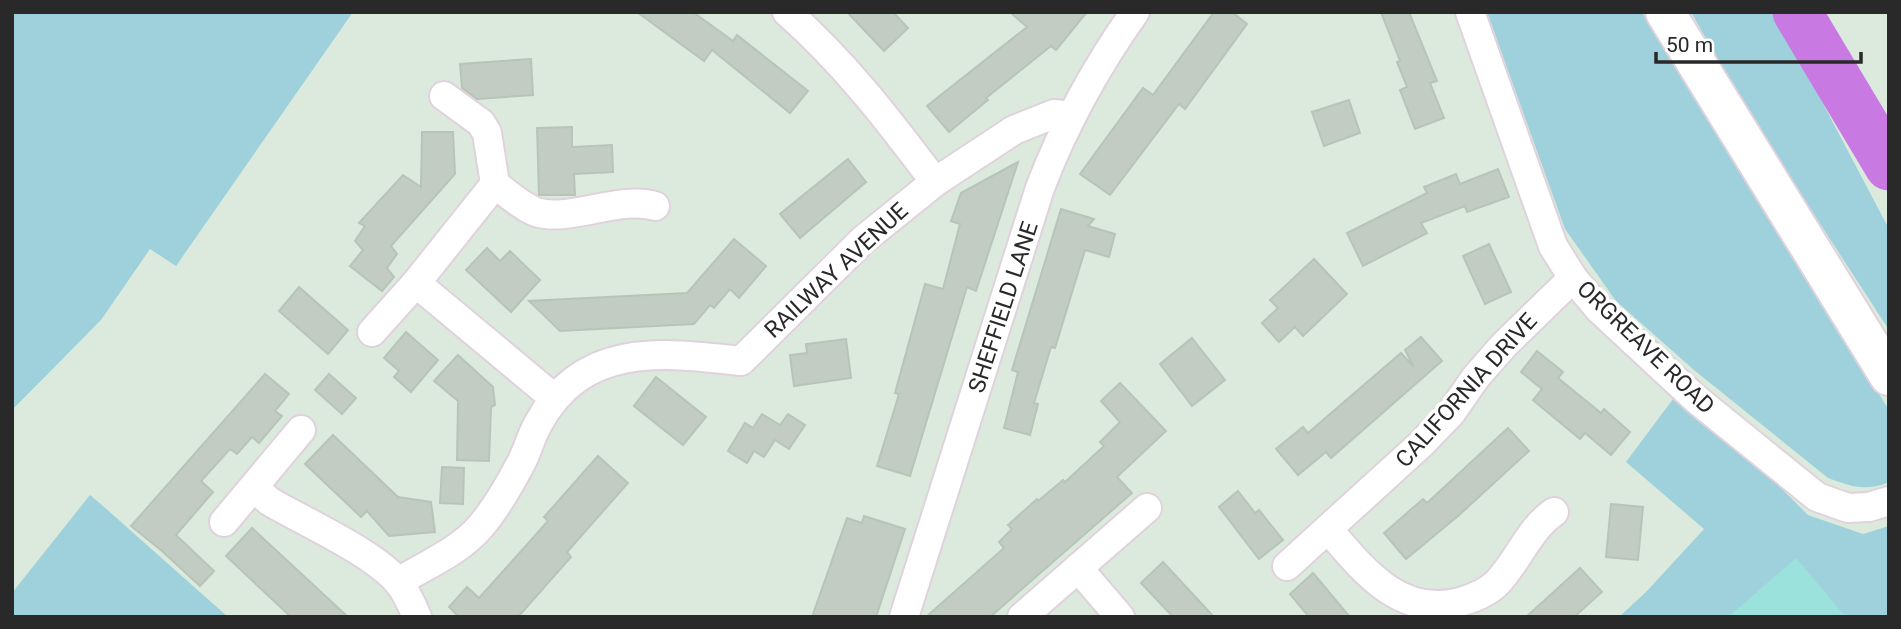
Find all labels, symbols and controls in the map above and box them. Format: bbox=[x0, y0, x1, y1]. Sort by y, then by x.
scale bar bbox=[1656, 21, 1861, 65]
text: 50 m bbox=[1666, 33, 1713, 57]
street label: RAILWAY AVENUE bbox=[759, 197, 913, 344]
street label: SHEFFIELD LANE bbox=[963, 218, 1044, 396]
street label: ORGREAVE ROAD bbox=[1571, 275, 1720, 420]
street label: CALIFORNIA DRIVE bbox=[1390, 308, 1543, 473]

